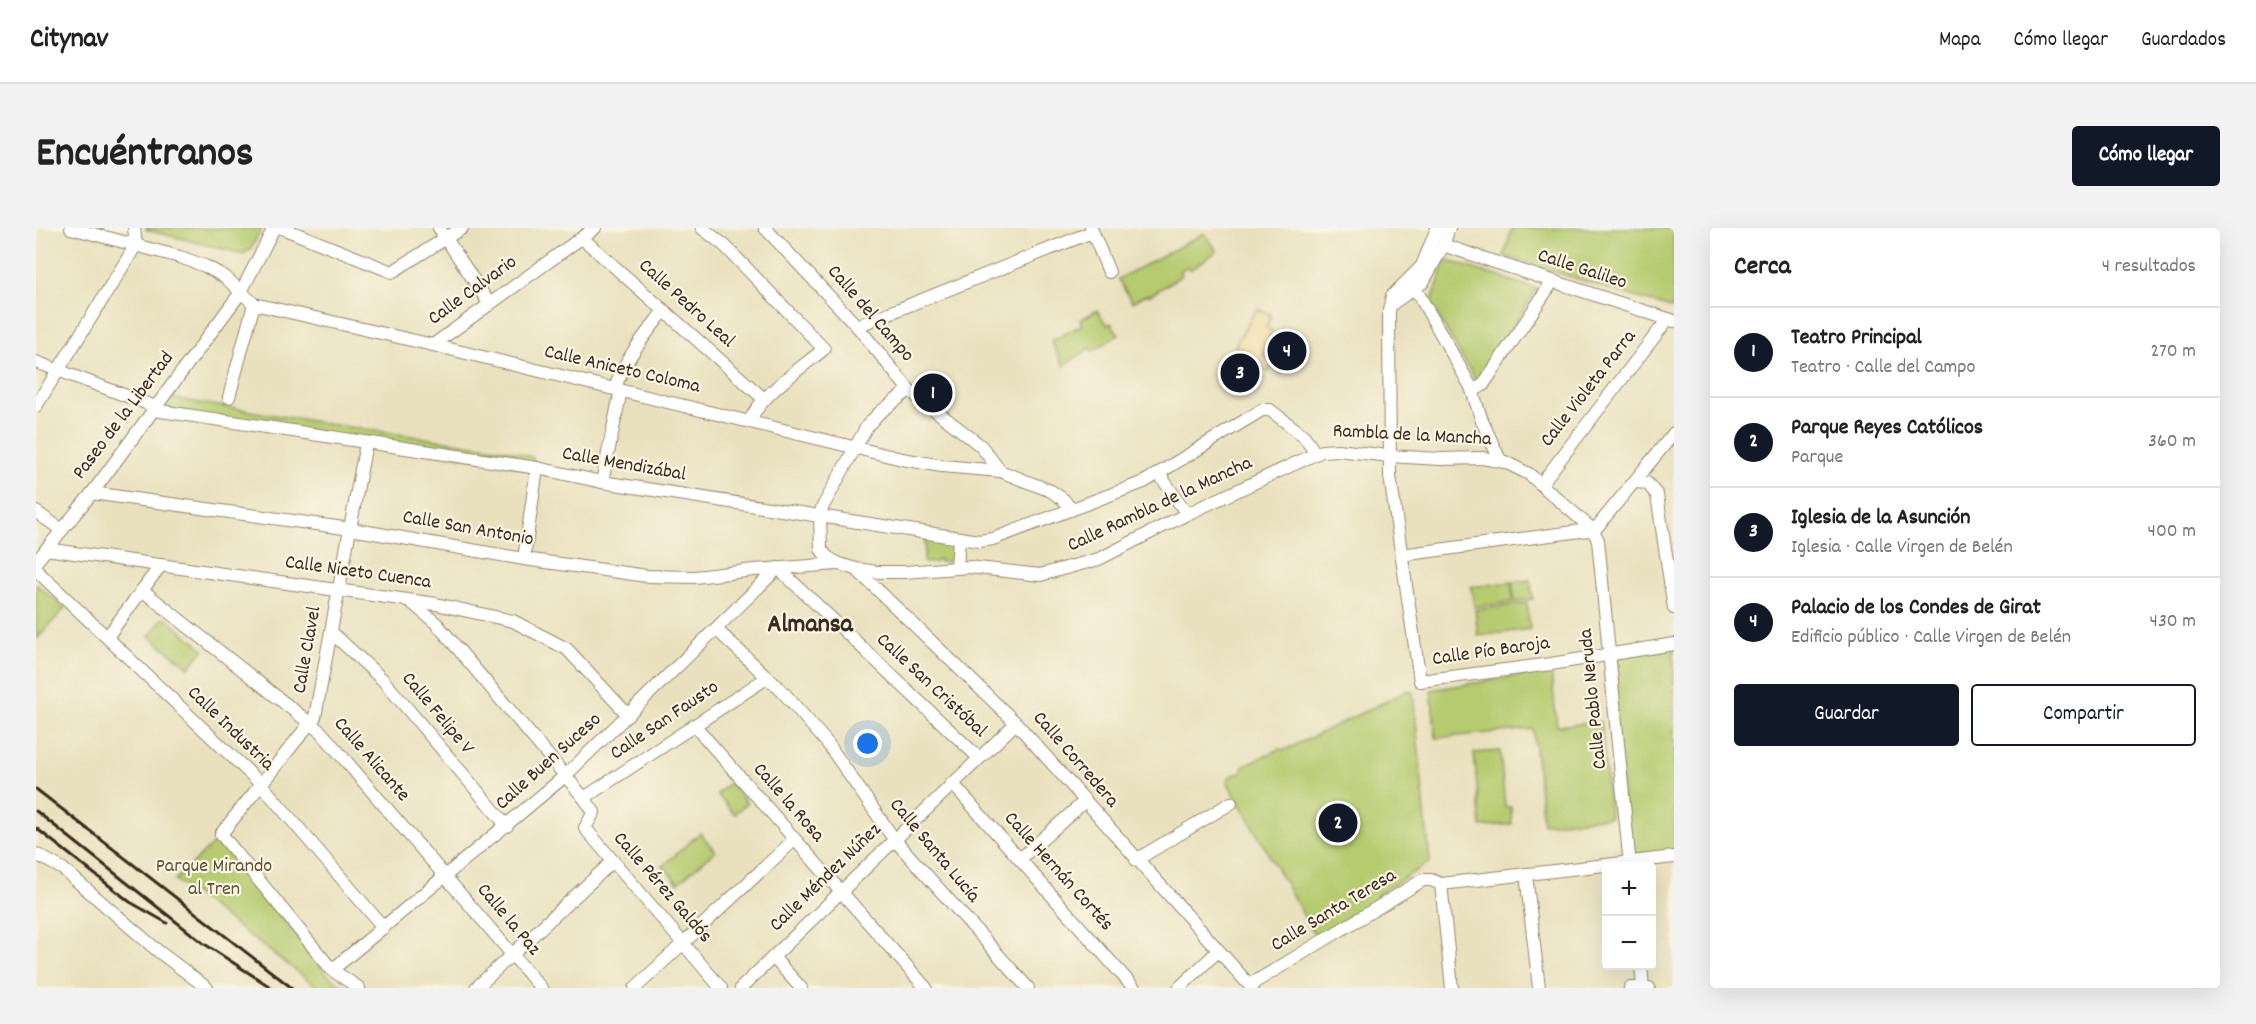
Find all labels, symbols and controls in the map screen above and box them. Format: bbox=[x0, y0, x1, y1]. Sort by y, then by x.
text: Citynav bbox=[30, 21, 108, 61]
text: Mapa bbox=[1939, 26, 1981, 56]
text: Cómo llegar bbox=[2014, 26, 2108, 56]
text: Guardados bbox=[2141, 26, 2226, 56]
text: Encuéntranos bbox=[36, 126, 254, 186]
button: Cómo llegar bbox=[2072, 126, 2220, 186]
street label: Calle Galileo bbox=[1534, 242, 1630, 298]
street label: Calle Calvario bbox=[423, 249, 523, 333]
text: Cerca bbox=[1734, 249, 1791, 286]
street label: Calle Pedro Leal bbox=[632, 253, 741, 355]
text: 4 resultados bbox=[2102, 253, 2196, 281]
street label: Calle del Campo bbox=[820, 259, 920, 369]
text: Teatro Principal bbox=[1791, 323, 1922, 354]
street label: Calle Violeta Parra bbox=[1534, 324, 1644, 454]
pin: 4 bbox=[1268, 328, 1306, 374]
street label: Calle Aniceto Coloma bbox=[541, 338, 703, 402]
text: 1 bbox=[1751, 338, 1756, 366]
text: 270 m bbox=[2150, 338, 2196, 366]
street label: Paseo de la Libertad bbox=[67, 346, 181, 486]
pin: 3 bbox=[1220, 350, 1260, 396]
text: Teatro · Calle del Campo bbox=[1791, 354, 1975, 382]
pin: 1 bbox=[914, 370, 952, 416]
text: Parque Reyes Católicos bbox=[1791, 413, 1983, 444]
street label: Rambla de la Mancha bbox=[1332, 418, 1493, 454]
text: 2 bbox=[1749, 428, 1758, 456]
text: 360 m bbox=[2148, 428, 2196, 456]
street label: Calle Mendizábal bbox=[560, 440, 688, 490]
text: Parque bbox=[1791, 444, 1843, 472]
street label: Calle Rambla de la Mancha bbox=[1063, 450, 1257, 560]
text: Iglesia de la Asunción bbox=[1791, 503, 1970, 534]
street label: Calle San Antonio bbox=[400, 504, 536, 554]
text: 3 bbox=[1749, 518, 1758, 546]
text: 400 m bbox=[2148, 518, 2196, 546]
text: Iglesia · Calle Virgen de Belén bbox=[1791, 534, 2013, 562]
street label: Calle Niceto Cuenca bbox=[283, 549, 434, 597]
text: Palacio de los Condes de Girat bbox=[1791, 593, 2041, 624]
street label: Calle Clavel bbox=[287, 604, 329, 696]
district label: Almansa bbox=[767, 607, 854, 644]
text: 4 bbox=[1749, 608, 1758, 636]
text: 430 m bbox=[2150, 608, 2196, 636]
text: Edificio público · Calle Virgen de Belén bbox=[1791, 624, 2071, 652]
street label: Calle San Cristóbal bbox=[869, 627, 993, 745]
street label: Calle Pablo Neruda bbox=[1573, 627, 1615, 771]
street label: Calle Pío Baroja bbox=[1431, 630, 1552, 674]
street label: Calle Felipe V bbox=[394, 666, 480, 762]
street label: Calle San Fausto bbox=[605, 674, 725, 768]
street label: Calle Industria bbox=[180, 680, 280, 778]
button: Guardar bbox=[1734, 684, 1959, 746]
button: Compartir bbox=[1971, 684, 2196, 746]
street label: Calle Corredera bbox=[1025, 706, 1125, 815]
street label: Calle Buen Suceso bbox=[490, 707, 608, 817]
street label: Calle Alicante bbox=[326, 711, 416, 809]
your location bbox=[853, 729, 882, 758]
street label: Calle la Rosa bbox=[746, 757, 831, 849]
street label: Calle Santa Lucía bbox=[882, 793, 987, 910]
pin: 2 bbox=[1318, 800, 1358, 846]
street label: Calle Hernán Cortés bbox=[997, 806, 1119, 938]
street label: Calle Méndez Núñez bbox=[764, 817, 889, 939]
street label: Calle Pérez Galdós bbox=[606, 826, 718, 950]
park label: Parque Mirando al Tren bbox=[156, 853, 272, 904]
street label: Calle Santa Teresa bbox=[1266, 862, 1402, 960]
map controls bbox=[1602, 862, 1656, 970]
button: + bbox=[1602, 862, 1656, 916]
street label: Calle la Paz bbox=[469, 878, 547, 963]
button: − bbox=[1602, 916, 1656, 970]

